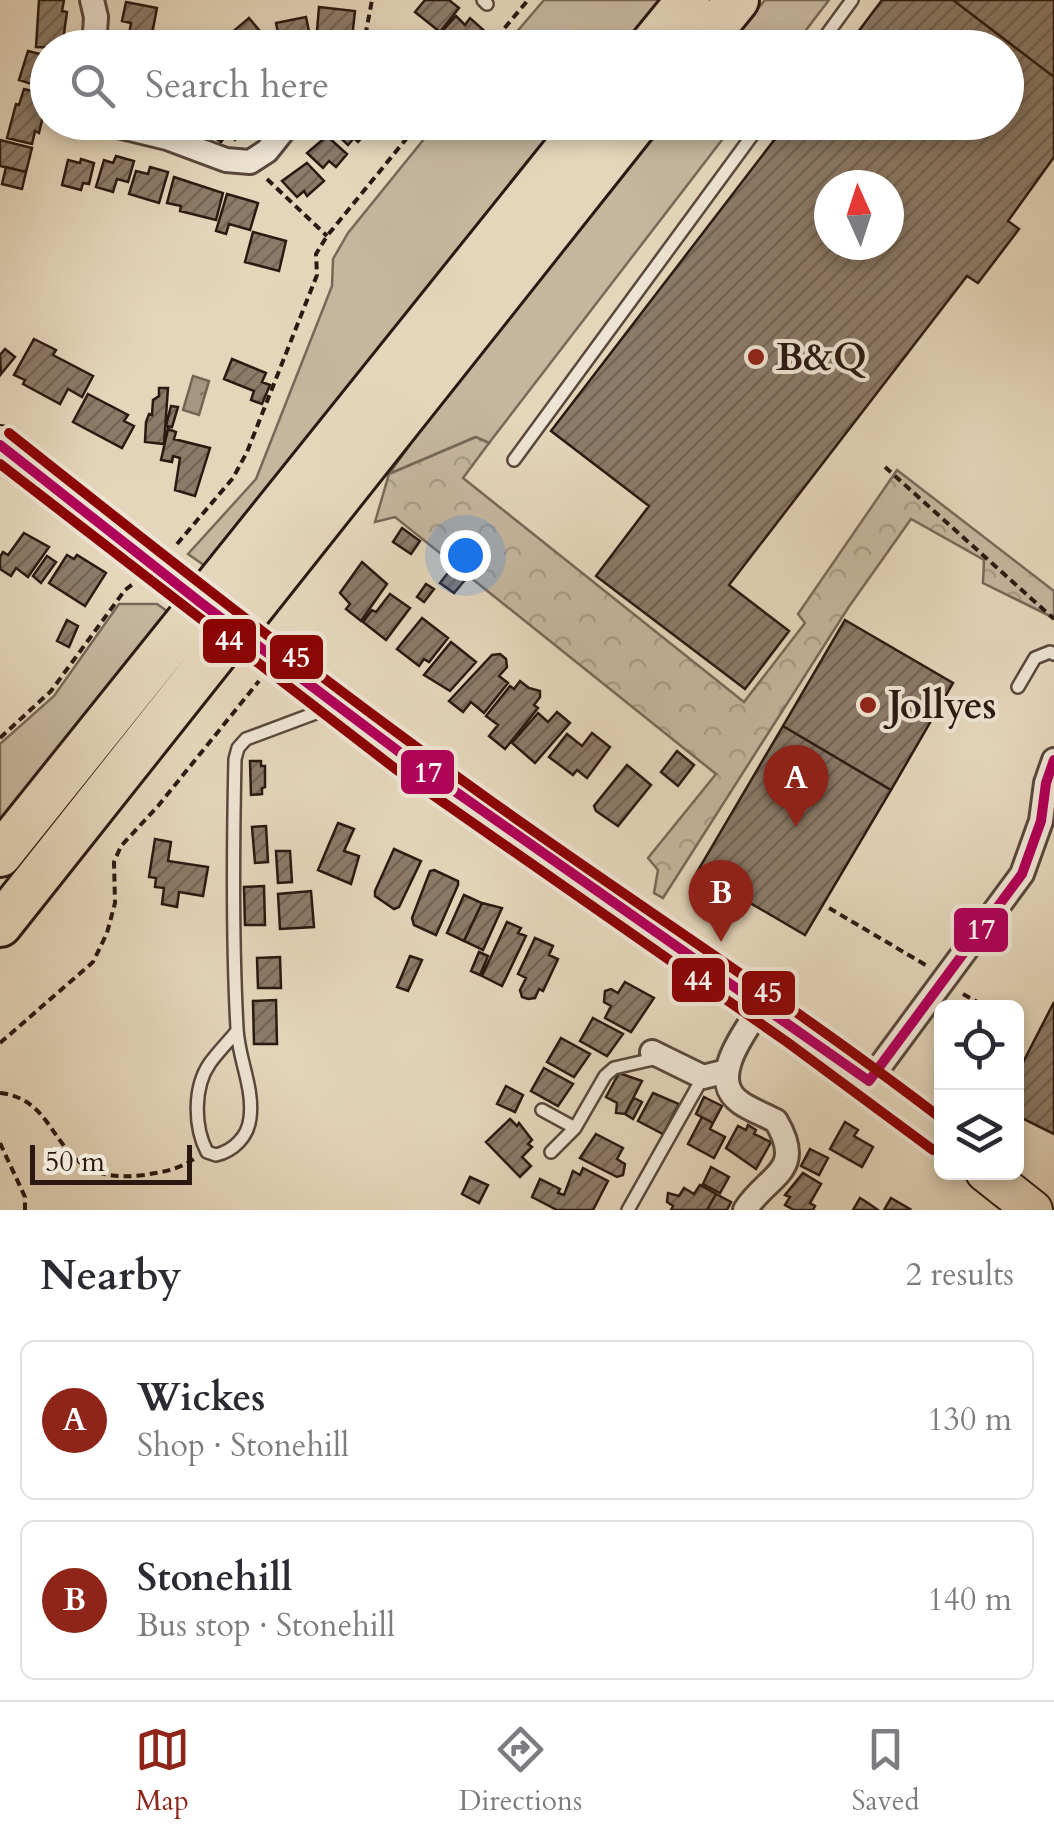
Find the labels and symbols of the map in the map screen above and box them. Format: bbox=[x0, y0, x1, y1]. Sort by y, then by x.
north arrow bbox=[814, 170, 904, 260]
place label: B&Q bbox=[776, 332, 867, 384]
marker: B&Q bbox=[745, 346, 767, 368]
your location bbox=[440, 530, 491, 581]
line badge: 44 bbox=[201, 617, 258, 665]
text: 44 bbox=[215, 622, 243, 660]
line badge: 45 bbox=[268, 633, 325, 681]
text: 45 bbox=[282, 639, 310, 677]
place label: Jollyes bbox=[883, 680, 997, 732]
marker: Jollyes bbox=[857, 694, 879, 716]
pin: A bbox=[764, 744, 828, 827]
line badge: 17 bbox=[399, 748, 456, 796]
text: 17 bbox=[414, 754, 442, 792]
pin: B bbox=[688, 860, 754, 942]
line badge: 17 bbox=[952, 906, 1010, 954]
text: 17 bbox=[967, 911, 995, 949]
line badge: 44 bbox=[670, 956, 727, 1004]
text: 44 bbox=[684, 962, 712, 1000]
line badge: 45 bbox=[740, 969, 797, 1017]
text: 45 bbox=[754, 974, 782, 1012]
scale bar bbox=[30, 1140, 192, 1184]

